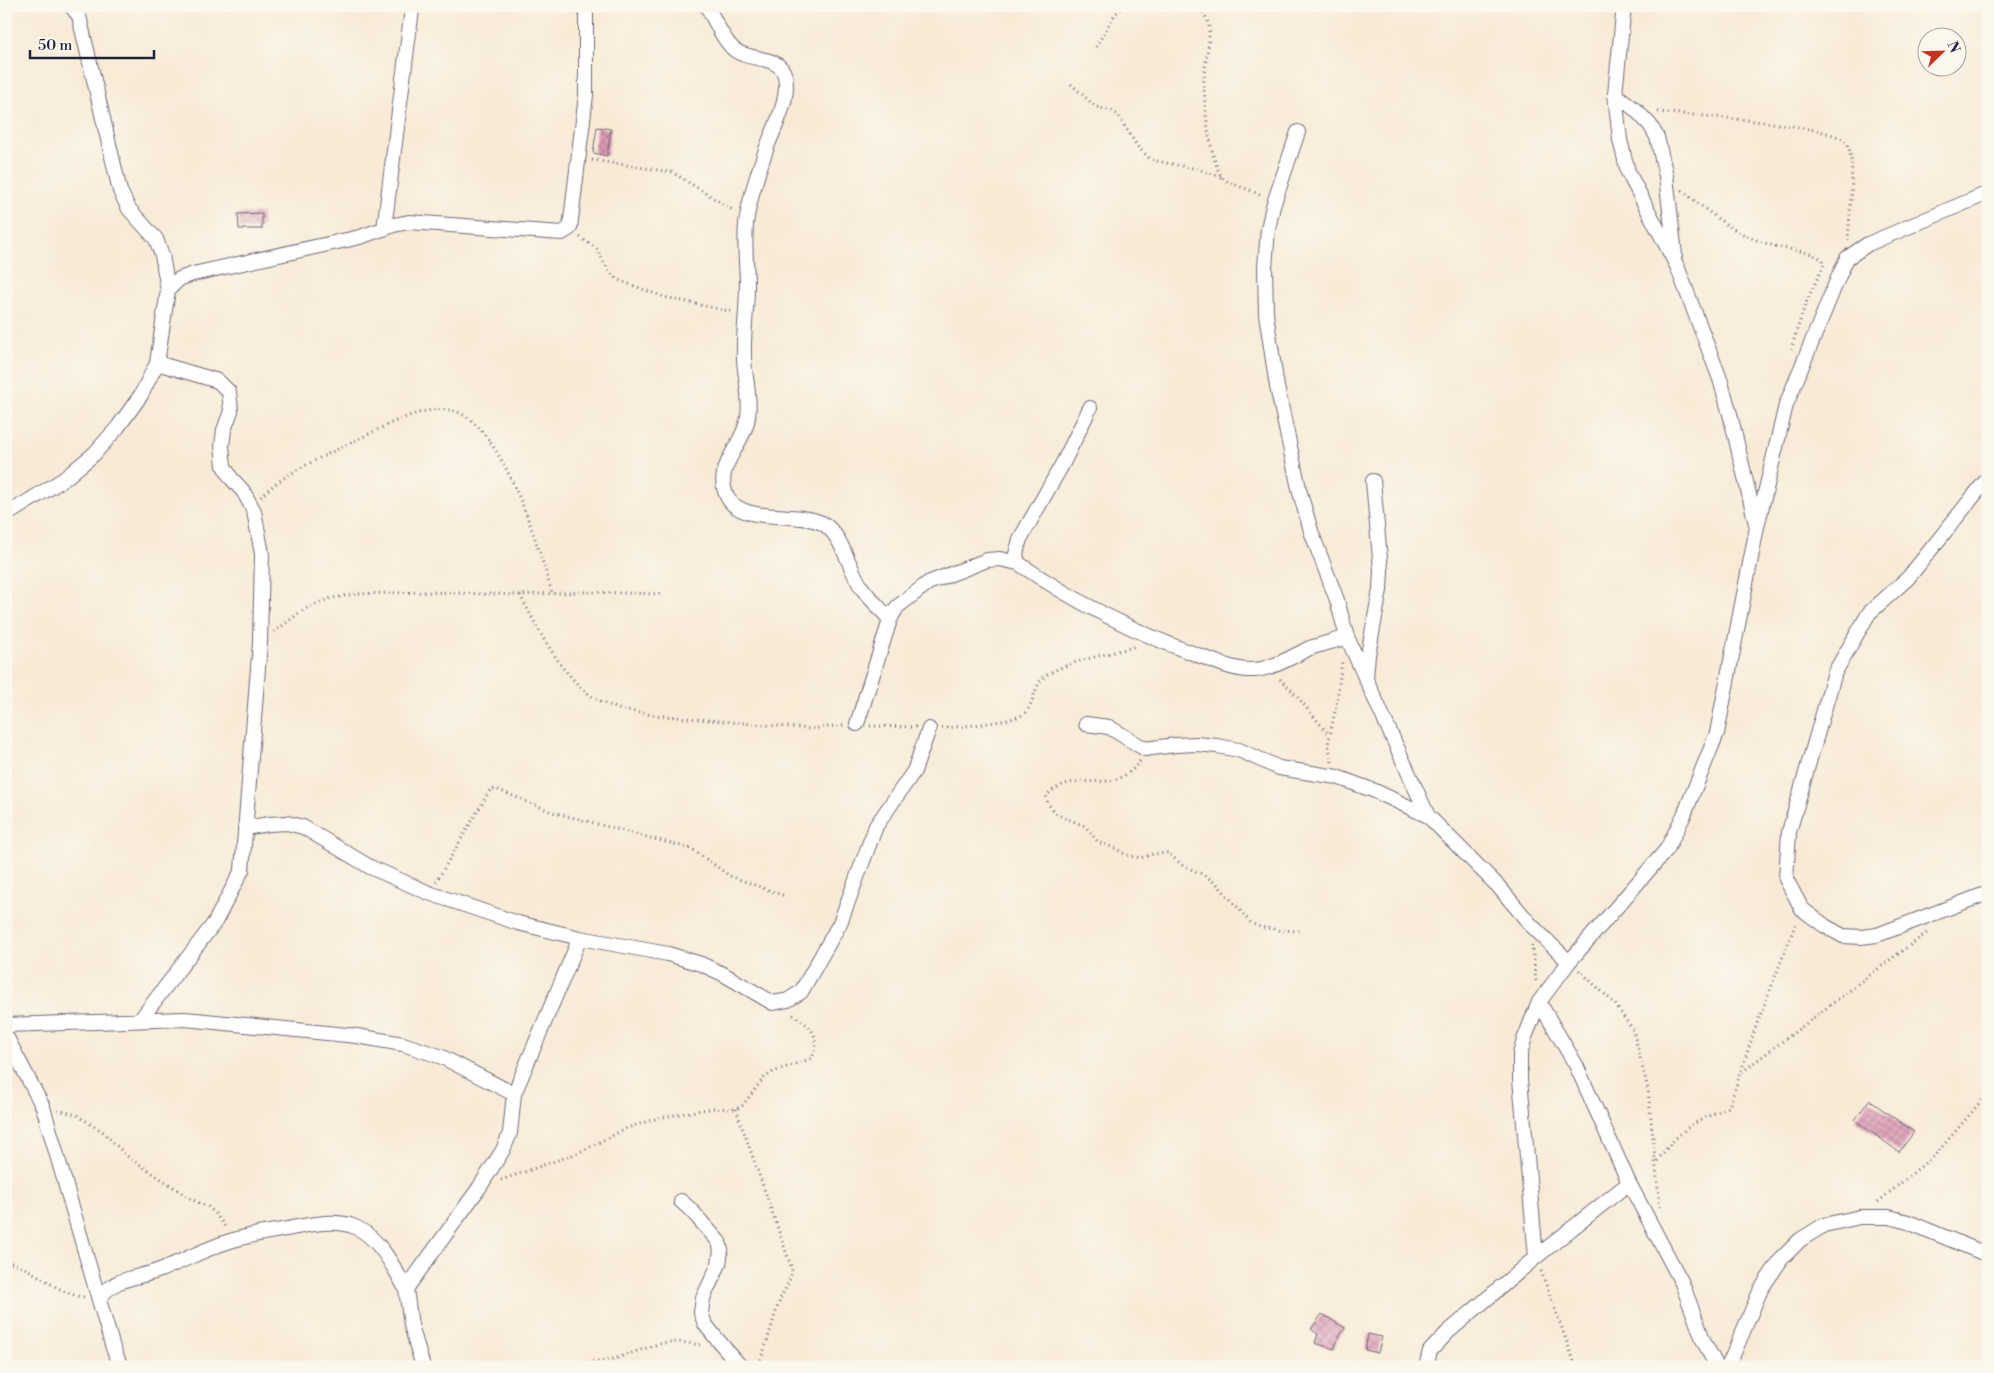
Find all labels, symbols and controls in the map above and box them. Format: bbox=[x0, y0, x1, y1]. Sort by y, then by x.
scale bar bbox=[30, 28, 154, 60]
north arrow bbox=[1916, 28, 1966, 78]
text: 50 m bbox=[38, 36, 72, 55]
text: N bbox=[1943, 39, 1963, 56]

